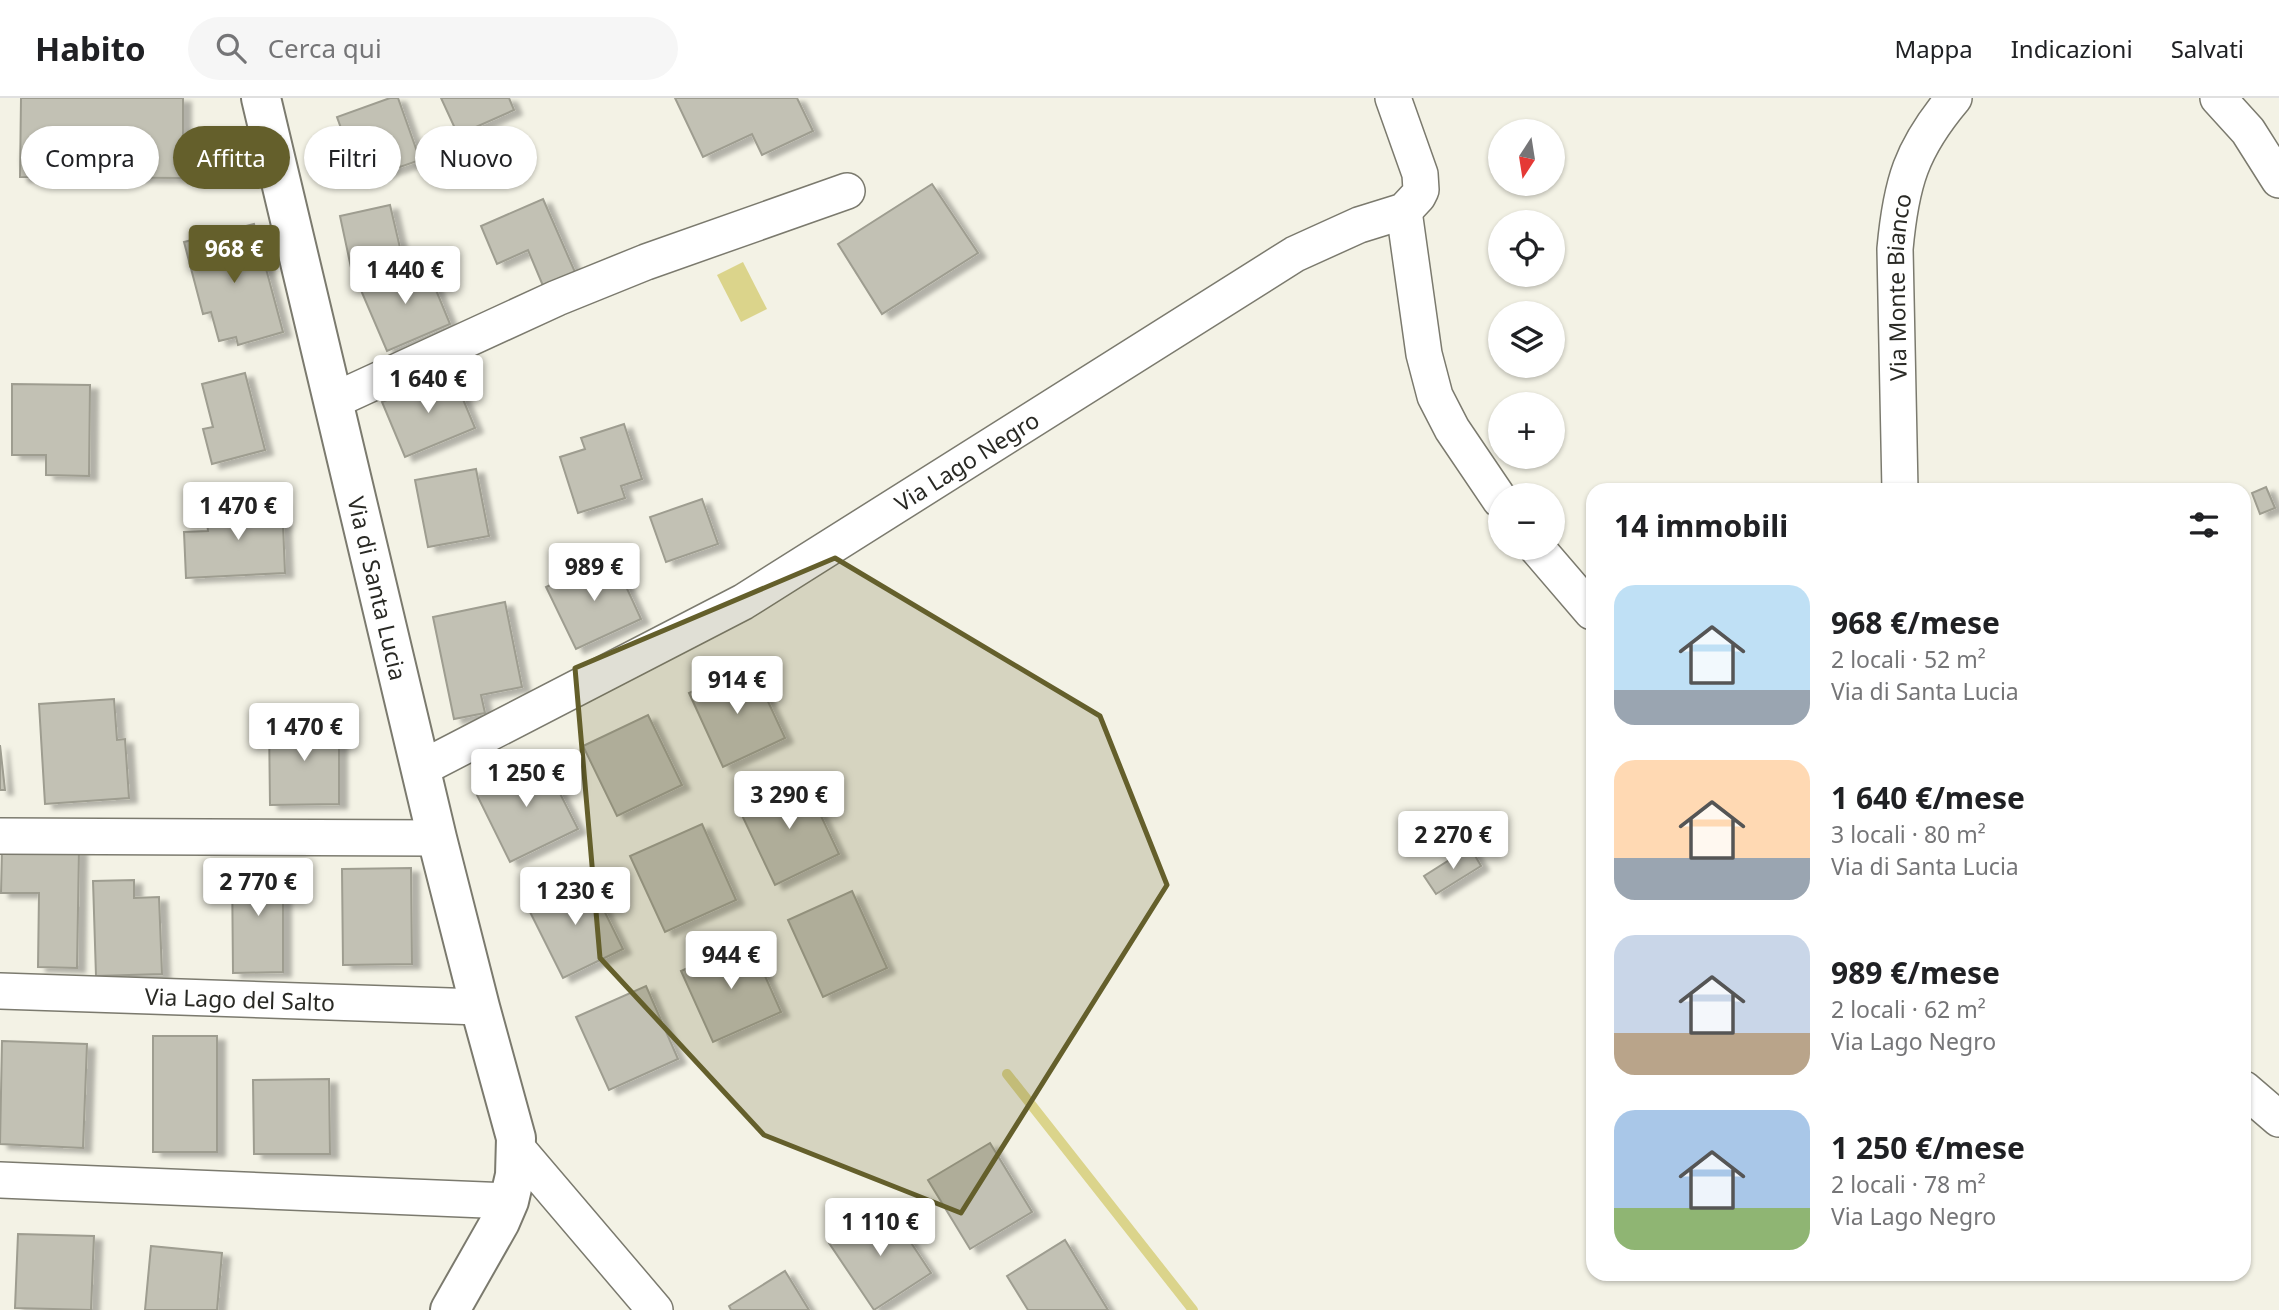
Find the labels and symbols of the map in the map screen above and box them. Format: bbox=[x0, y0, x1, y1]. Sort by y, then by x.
north arrow bbox=[1488, 119, 1564, 196]
street label: Via Monte Bianco bbox=[1879, 190, 1919, 381]
pin: 968 € bbox=[185, 226, 283, 285]
pin: 1 440 € bbox=[340, 246, 470, 306]
pin: 1 640 € bbox=[363, 356, 493, 415]
street label: Via Lago Negro bbox=[888, 403, 1045, 519]
pin: 1 470 € bbox=[173, 482, 303, 542]
street label: Via di Santa Lucia bbox=[340, 493, 415, 683]
pin: 989 € bbox=[545, 544, 643, 603]
pin: 914 € bbox=[688, 656, 786, 716]
pin: 1 470 € bbox=[239, 704, 369, 763]
pin: 1 250 € bbox=[461, 750, 591, 809]
pin: 3 290 € bbox=[724, 772, 854, 831]
pin: 2 270 € bbox=[1388, 812, 1518, 871]
pin: 2 770 € bbox=[193, 858, 323, 918]
pin: 1 230 € bbox=[510, 868, 640, 927]
pin: 944 € bbox=[682, 932, 780, 991]
street label: Via Lago del Salto bbox=[144, 980, 336, 1018]
pin: 1 110 € bbox=[815, 1198, 945, 1258]

